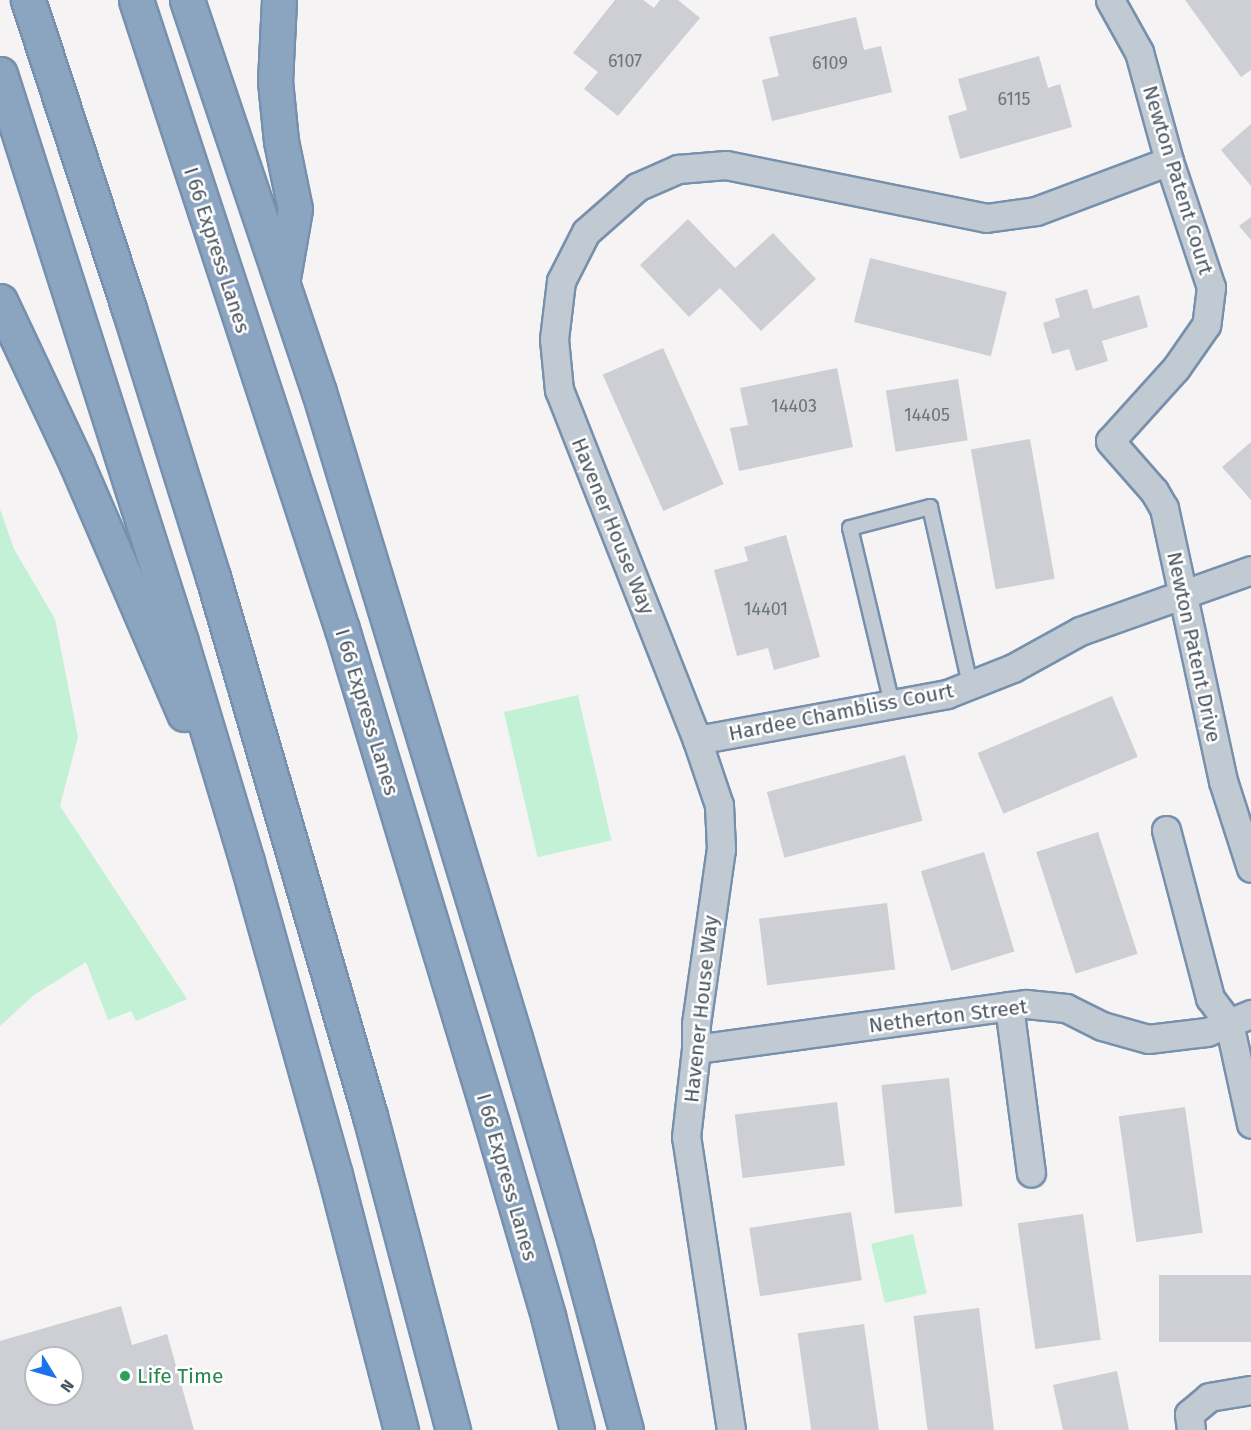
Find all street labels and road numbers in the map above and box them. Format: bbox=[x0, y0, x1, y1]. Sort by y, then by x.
street label: Newton Patent Court bbox=[1137, 82, 1219, 278]
street label: I 66 Express Lanes bbox=[178, 164, 256, 336]
street label: Havener House Way bbox=[566, 434, 660, 618]
street label: Newton Patent Drive bbox=[1161, 549, 1227, 745]
street label: I 66 Express Lanes bbox=[330, 626, 404, 798]
street label: Hardee Chambliss Court bbox=[726, 678, 956, 746]
street label: Havener House Way bbox=[679, 914, 723, 1104]
street label: Netherton Street bbox=[867, 994, 1029, 1038]
street label: I 66 Express Lanes bbox=[471, 1091, 543, 1263]

